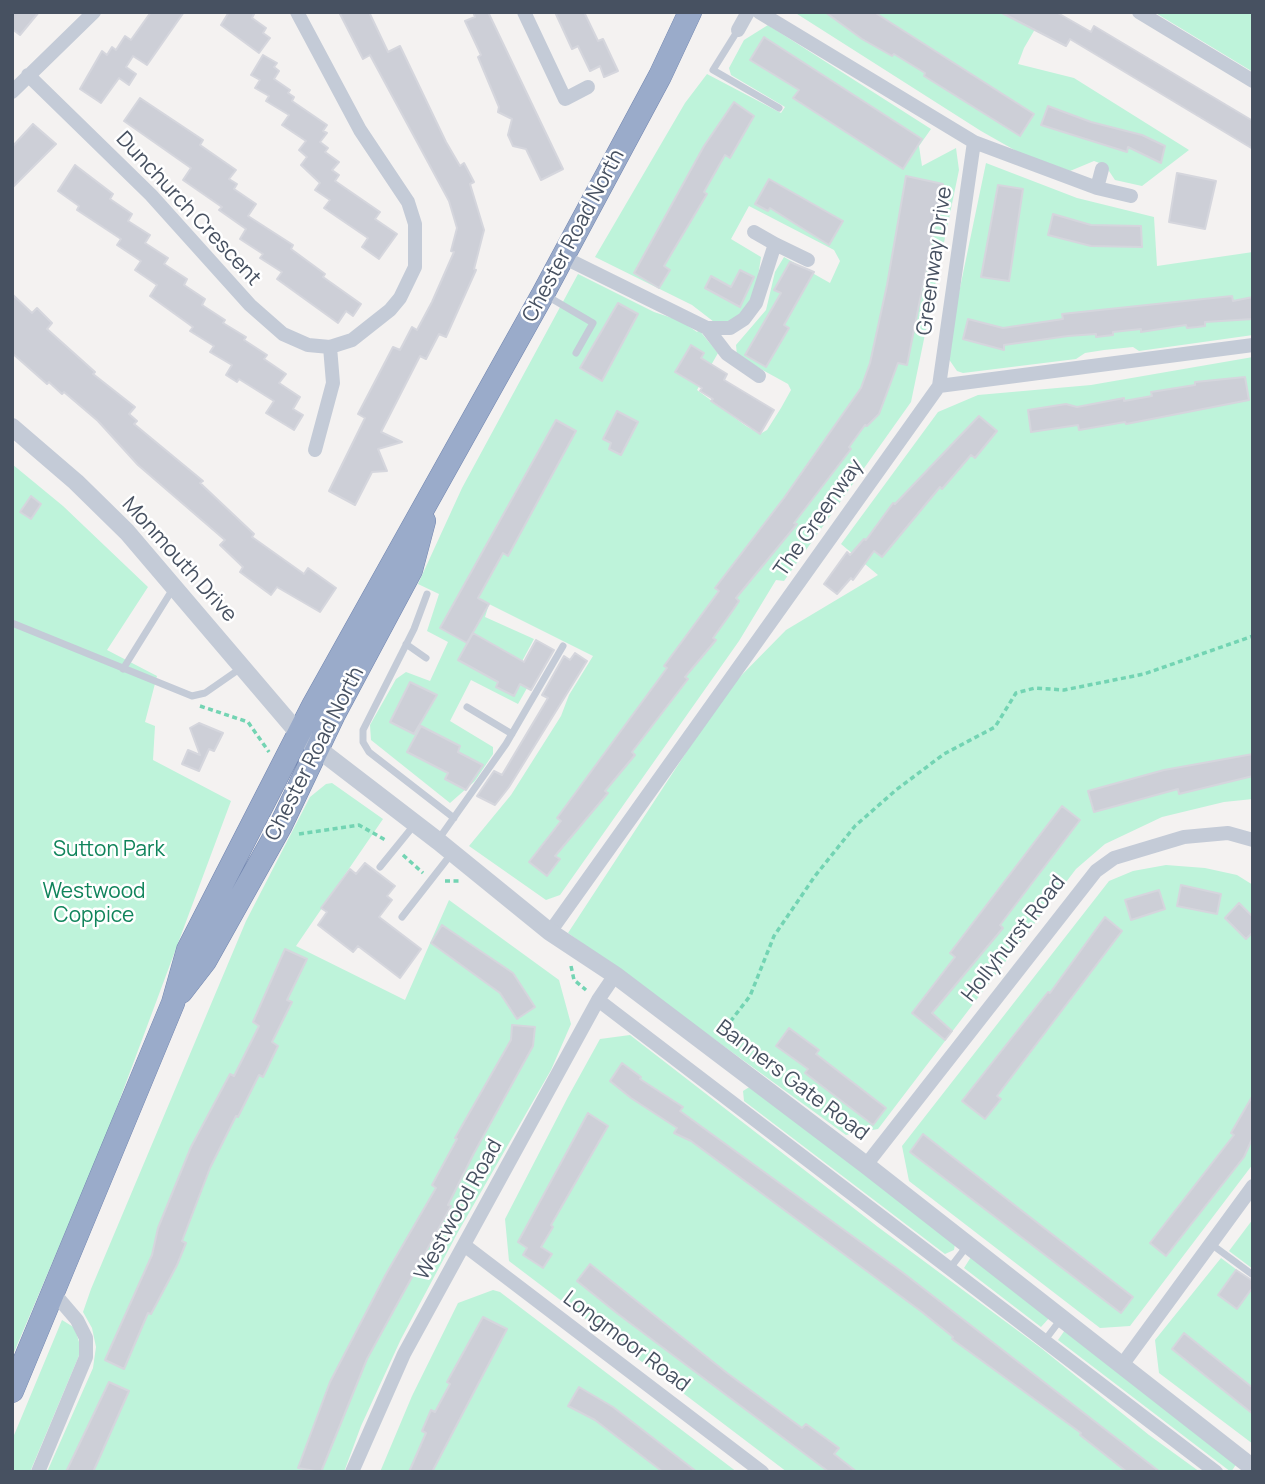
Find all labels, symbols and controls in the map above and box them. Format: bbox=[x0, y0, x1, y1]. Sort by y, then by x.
street label: Dunchurch Crescent bbox=[110, 127, 266, 291]
street label: Chester Road North bbox=[518, 145, 630, 327]
street label: Greenway Drive bbox=[912, 185, 958, 337]
street label: The Greenway bbox=[769, 454, 869, 582]
street label: Monmouth Drive bbox=[116, 492, 242, 628]
street label: Chester Road North bbox=[260, 663, 370, 845]
park label: Sutton Park bbox=[53, 837, 165, 863]
street label: Hollyhurst Road bbox=[957, 871, 1071, 1007]
park label: Westwood Coppice bbox=[42, 879, 146, 929]
street label: Banners Gate Road bbox=[711, 1015, 873, 1147]
street label: Westwood Road bbox=[410, 1135, 508, 1285]
street label: Longmoor Road bbox=[558, 1286, 694, 1398]

